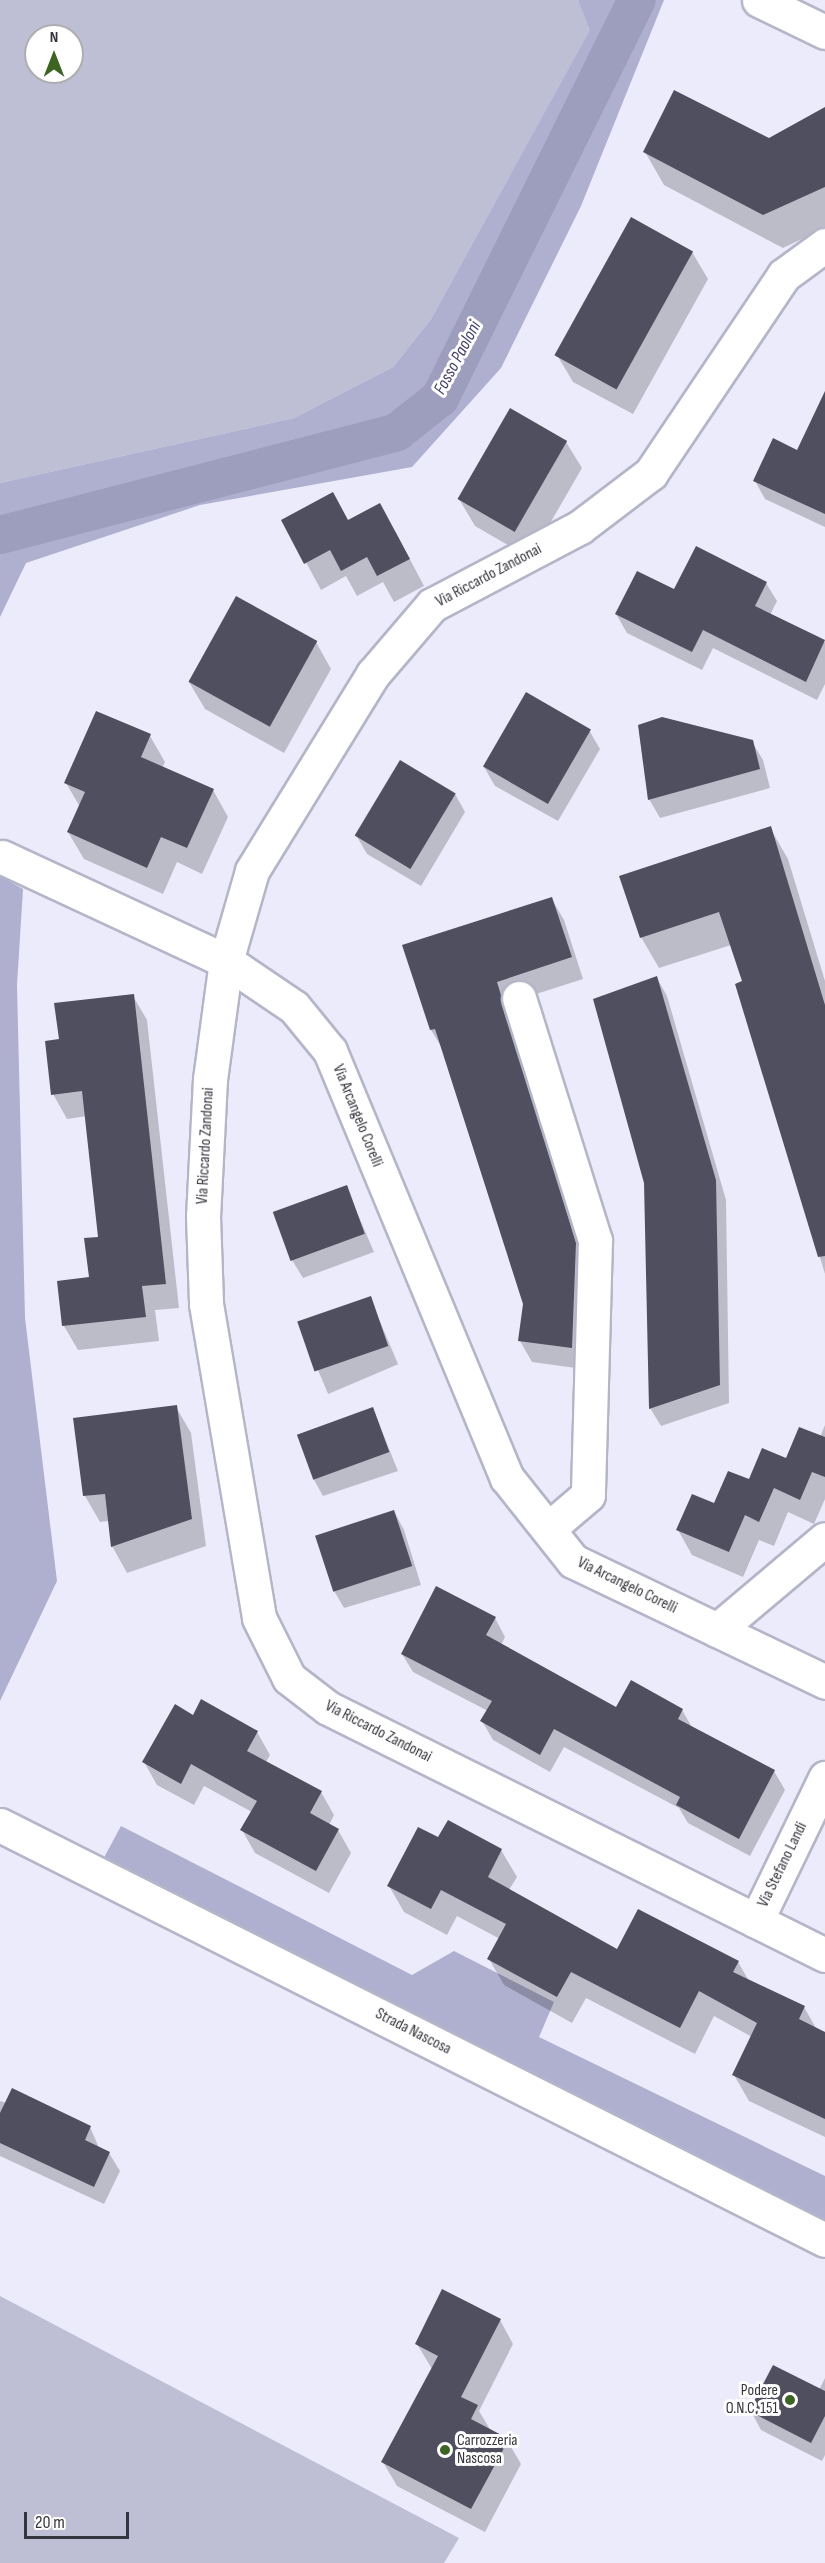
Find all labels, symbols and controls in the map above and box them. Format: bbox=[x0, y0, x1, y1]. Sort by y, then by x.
north arrow bbox=[24, 24, 84, 84]
text: N bbox=[50, 28, 58, 47]
water label: Fosso Paoloni bbox=[430, 318, 486, 398]
street label: Via Riccardo Zandonai bbox=[433, 540, 545, 612]
street label: Via Arcangelo Corelli bbox=[328, 1062, 386, 1170]
street label: Via Riccardo Zandonai bbox=[193, 1087, 219, 1205]
street label: Via Arcangelo Corelli bbox=[574, 1554, 680, 1618]
street label: Via Riccardo Zandonai bbox=[322, 1697, 434, 1767]
street label: Via Stefano Landi bbox=[754, 1819, 812, 1911]
street label: Strada Nascosa bbox=[372, 2005, 454, 2059]
place label: Podere O.N.C. 151 bbox=[726, 2381, 778, 2419]
marker: Podere O.N.C. 151 bbox=[783, 2393, 797, 2407]
place label: Carrozzeria Nascosa bbox=[457, 2431, 518, 2469]
marker: Carrozzeria Nascosa bbox=[438, 2443, 452, 2457]
scale bar bbox=[27, 2500, 132, 2538]
text: 20 m bbox=[35, 2512, 65, 2533]

